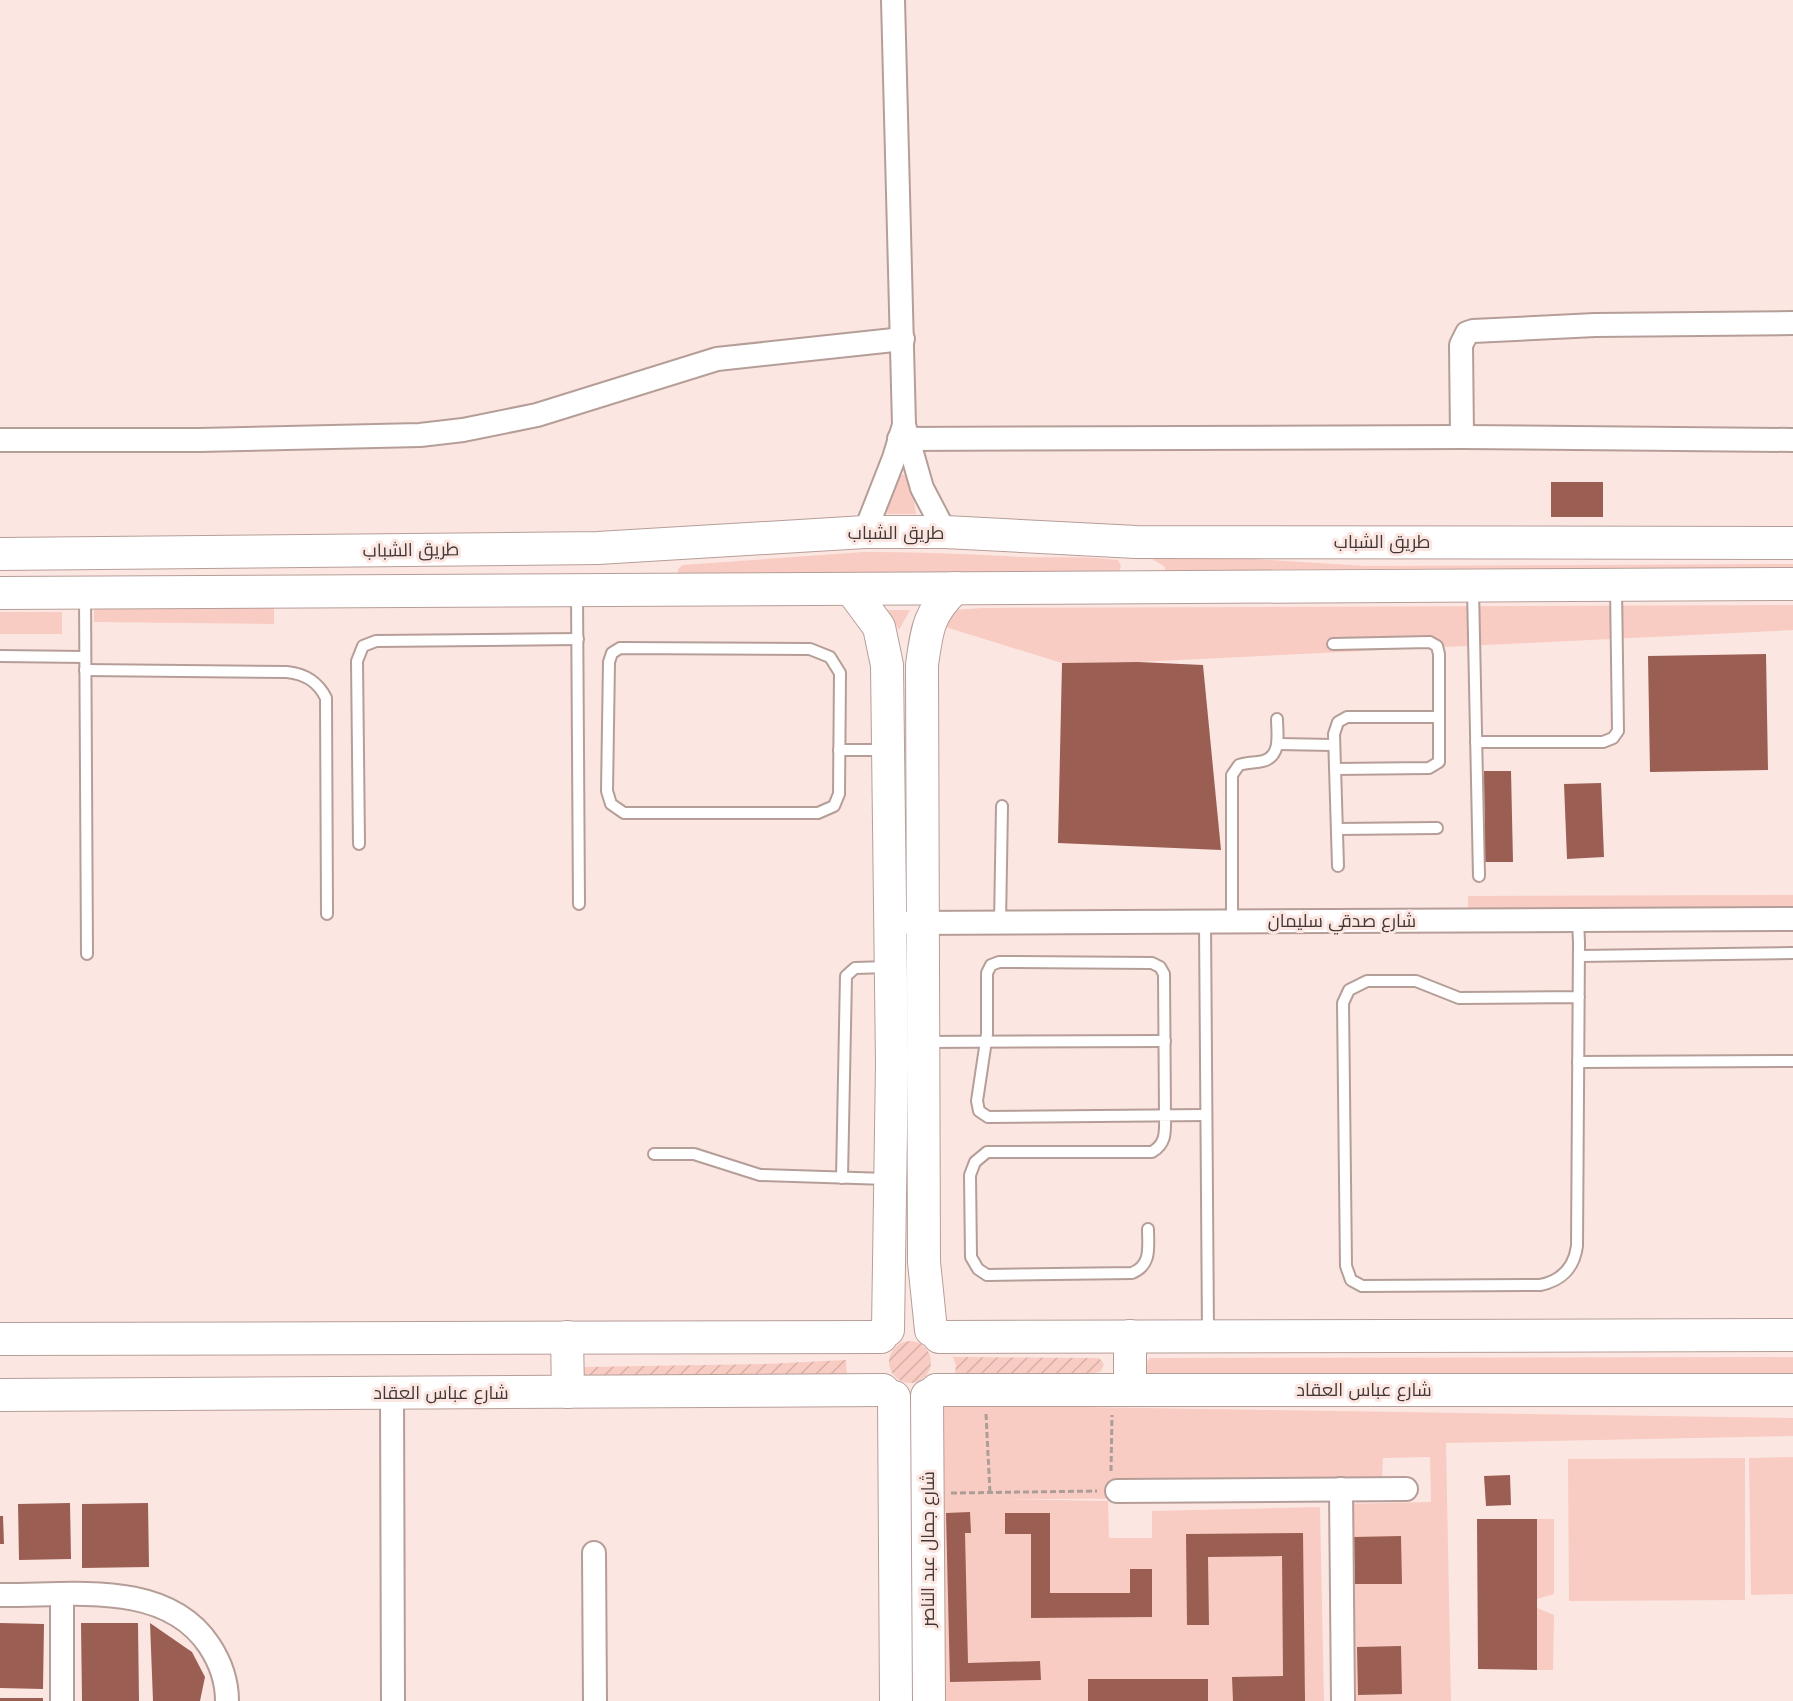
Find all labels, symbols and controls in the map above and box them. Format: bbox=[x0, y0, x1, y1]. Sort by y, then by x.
street label: طريق الشباب bbox=[848, 520, 944, 546]
street label: طريق الشباب bbox=[1334, 529, 1430, 555]
street label: طريق الشباب bbox=[362, 536, 460, 564]
street label: شارع صدقي سليمان bbox=[1268, 908, 1416, 935]
street label: شارع عباس العقاد bbox=[1296, 1377, 1432, 1403]
street label: شارع عباس العقاد bbox=[373, 1380, 509, 1406]
street label: شارع جمال عبد الناصر bbox=[915, 1471, 941, 1628]

